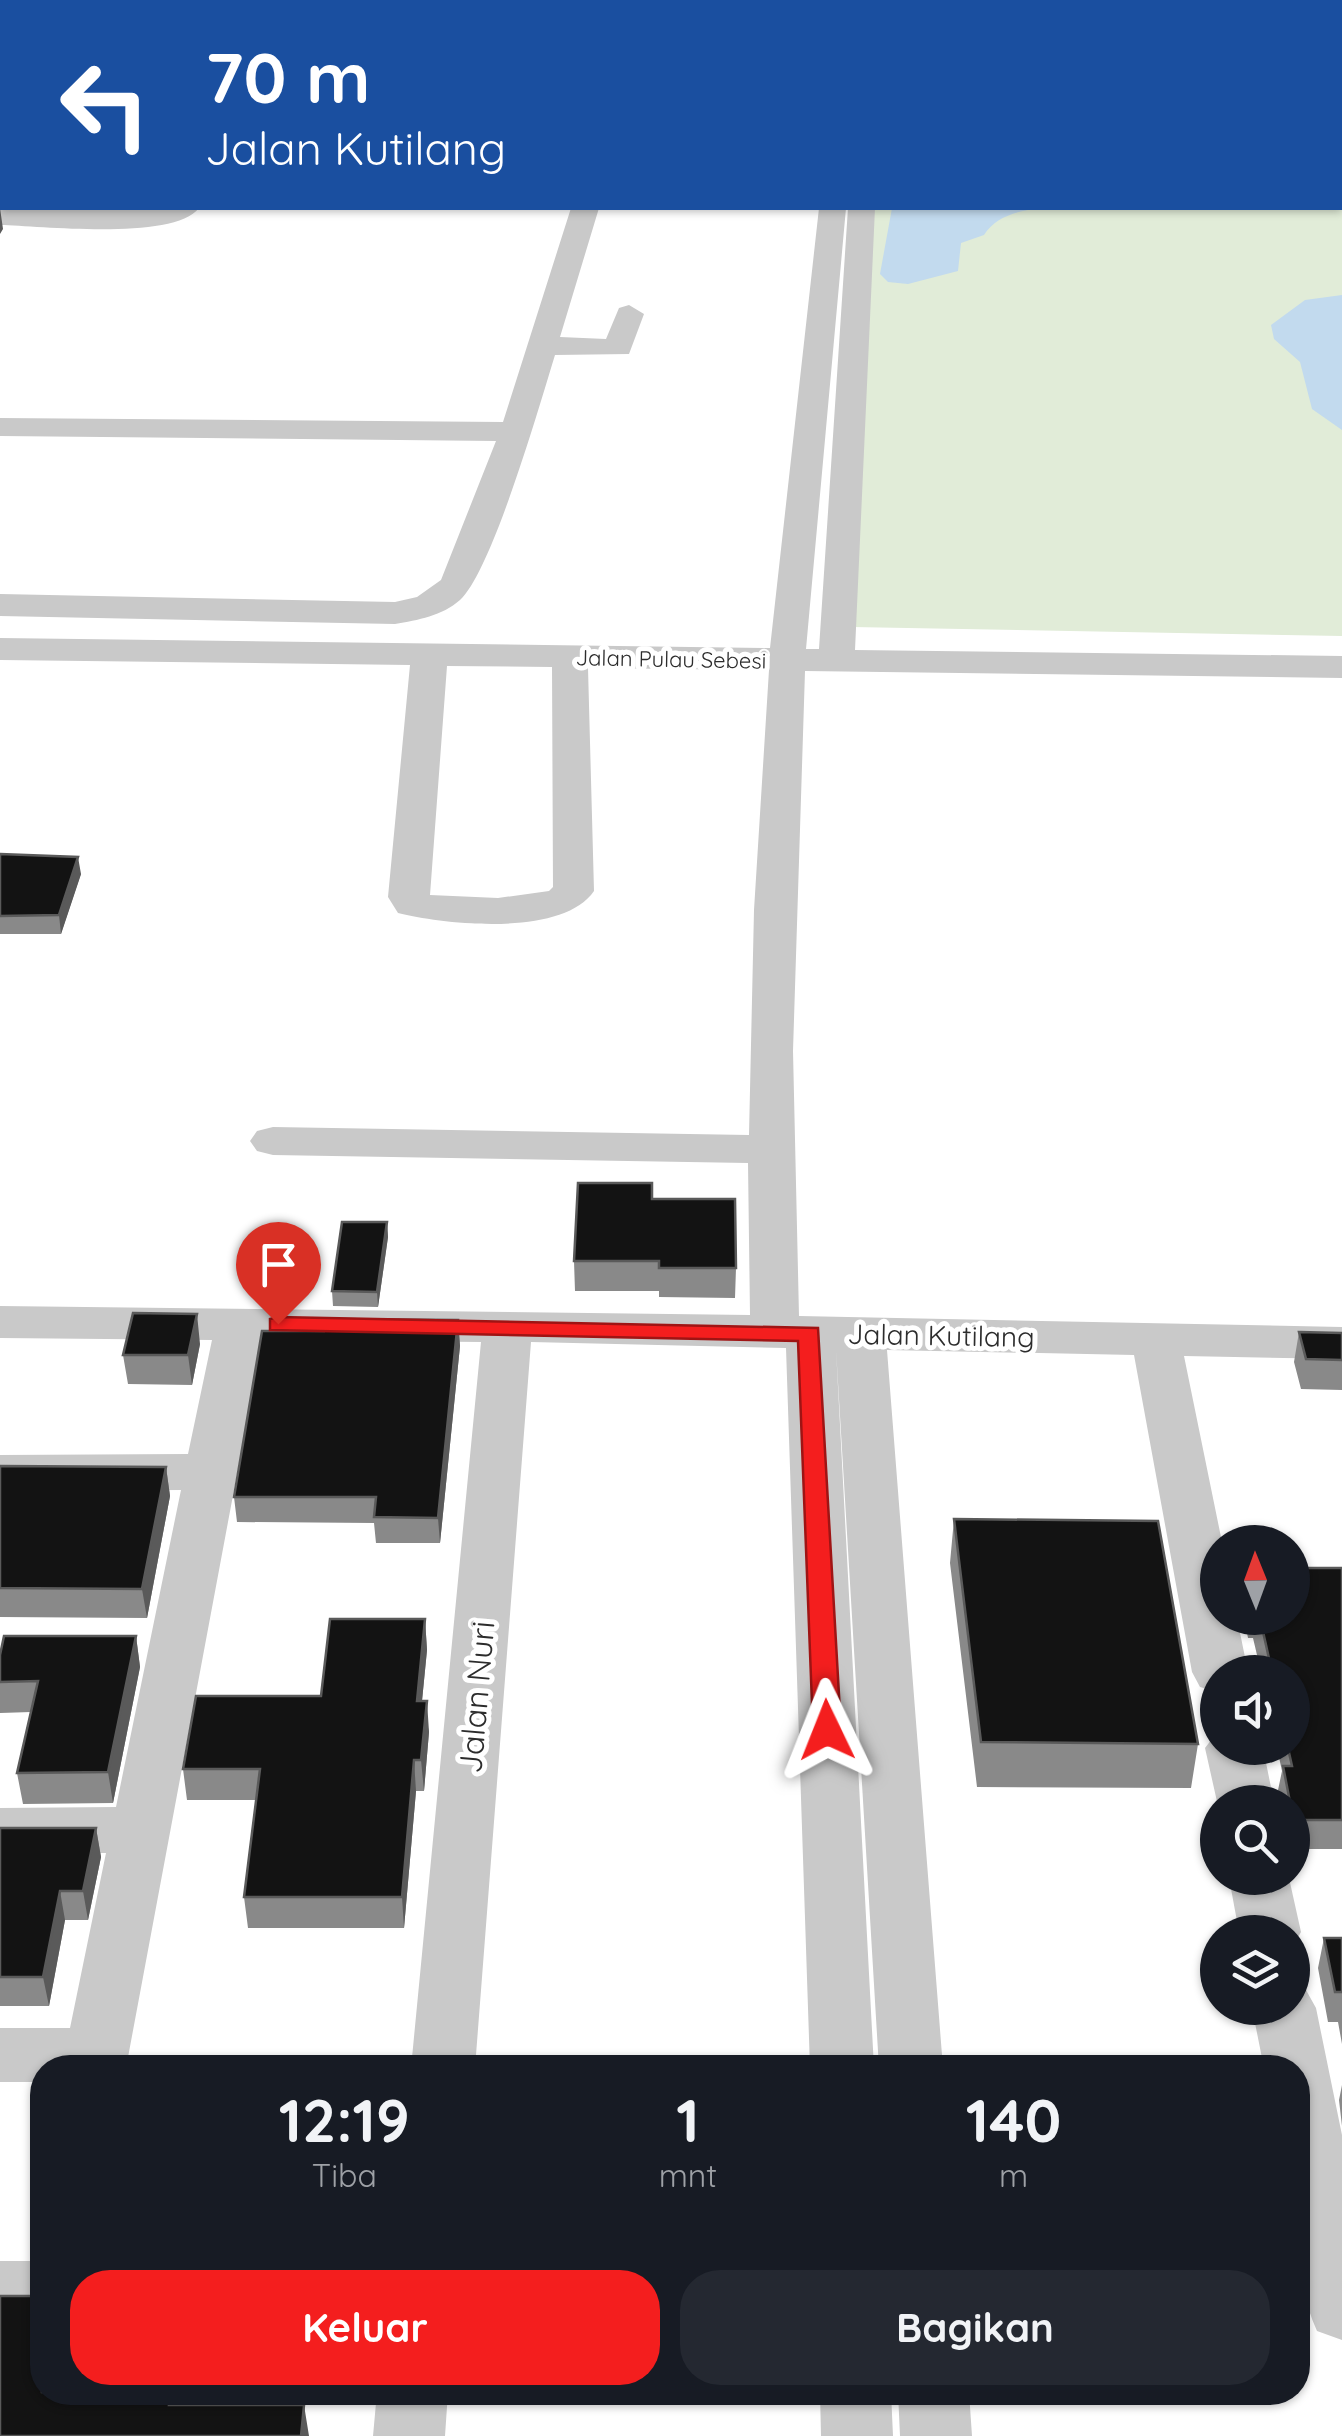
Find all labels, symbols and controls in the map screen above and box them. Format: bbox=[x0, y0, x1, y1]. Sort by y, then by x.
text: 70 m bbox=[205, 33, 371, 121]
icon: left bbox=[40, 40, 170, 170]
text: Jalan Kutilang bbox=[205, 120, 506, 176]
street label: Jalan Pulau Sebesi bbox=[575, 643, 767, 675]
pin bbox=[236, 1222, 321, 1325]
icon: arrive bbox=[251, 1237, 306, 1292]
street label: Jalan Kutilang bbox=[847, 1316, 1035, 1354]
north arrow bbox=[1200, 1525, 1310, 1635]
map controls bbox=[1200, 1525, 1310, 2025]
street label: Jalan Nuri bbox=[449, 1619, 503, 1775]
button: sound bbox=[1200, 1655, 1310, 1765]
position arrow bbox=[775, 1678, 879, 1782]
button: search bbox=[1200, 1785, 1310, 1895]
button: layers bbox=[1200, 1915, 1310, 2025]
text: 12:19 bbox=[279, 2082, 410, 2157]
text: 1 bbox=[676, 2082, 700, 2157]
text: 140 bbox=[966, 2082, 1061, 2157]
text: Tiba bbox=[312, 2155, 377, 2195]
text: mnt bbox=[659, 2155, 717, 2195]
text: m bbox=[999, 2155, 1028, 2195]
button: Keluar bbox=[70, 2270, 660, 2385]
button: Bagikan bbox=[680, 2270, 1270, 2385]

